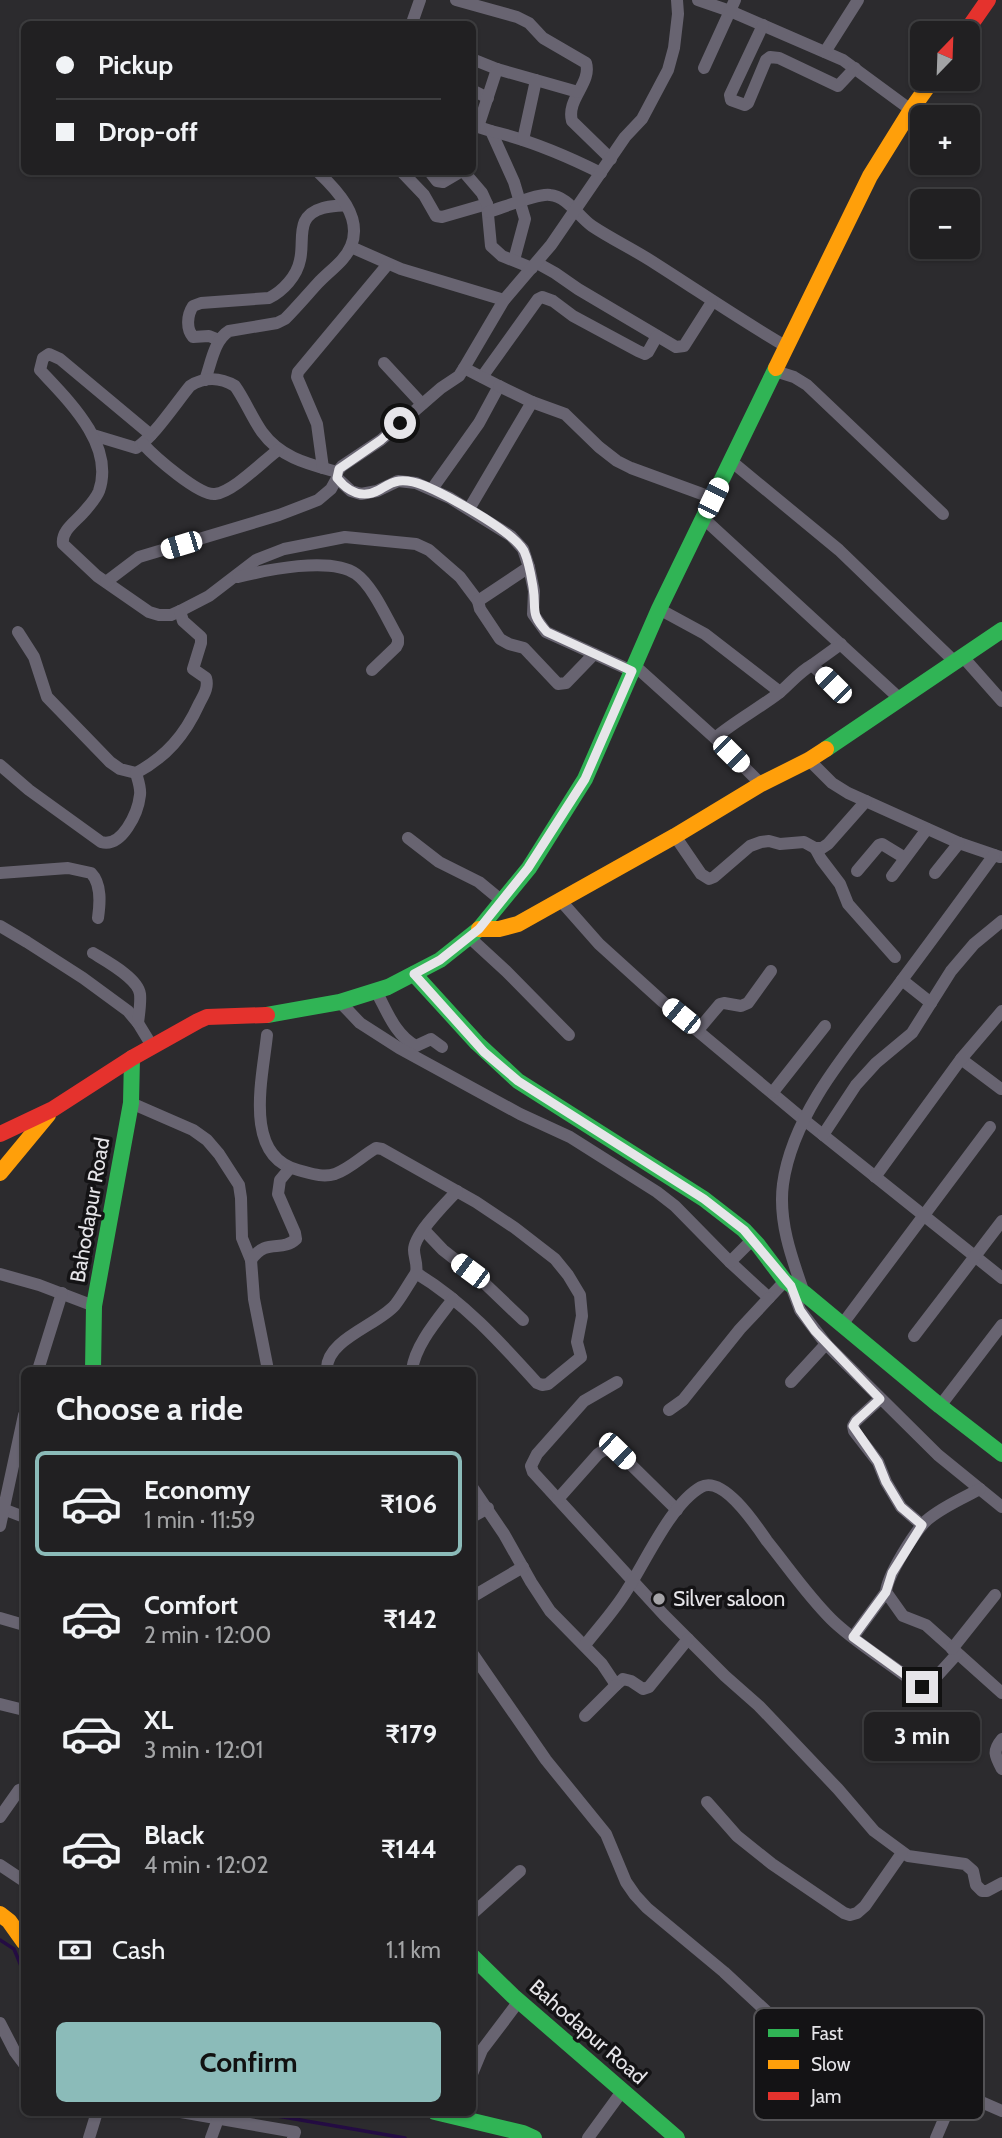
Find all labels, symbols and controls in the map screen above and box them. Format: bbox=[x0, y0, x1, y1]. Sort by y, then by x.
north arrow bbox=[910, 21, 980, 91]
map controls bbox=[910, 21, 980, 259]
text: Pickup bbox=[98, 49, 173, 81]
button: + bbox=[910, 105, 980, 175]
text: Drop-off bbox=[98, 116, 198, 148]
button: − bbox=[910, 189, 980, 259]
route start bbox=[384, 407, 416, 439]
car bbox=[695, 475, 732, 521]
car bbox=[158, 529, 205, 561]
car bbox=[811, 663, 856, 707]
car bbox=[709, 732, 754, 776]
car bbox=[659, 995, 704, 1037]
street label: Bahodapur Road bbox=[64, 1135, 115, 1284]
car bbox=[447, 1250, 494, 1292]
text: Choose a ride bbox=[56, 1389, 243, 1428]
car bbox=[595, 1429, 640, 1473]
icon: car bbox=[60, 1472, 123, 1535]
text: Economy bbox=[144, 1474, 250, 1506]
text: ₹106 bbox=[380, 1488, 437, 1520]
text: 1 min · 11:59 bbox=[144, 1506, 256, 1534]
place label: Silver saloon bbox=[673, 1586, 785, 1611]
icon: car bbox=[60, 1587, 123, 1650]
text: Comfort bbox=[144, 1589, 238, 1621]
marker: Silver saloon bbox=[651, 1591, 667, 1607]
text: ₹142 bbox=[383, 1603, 437, 1635]
text: 2 min · 12:00 bbox=[144, 1621, 271, 1649]
route end bbox=[906, 1671, 938, 1703]
icon: car bbox=[60, 1702, 123, 1765]
text: XL bbox=[144, 1704, 173, 1736]
callout: 3 min bbox=[864, 1712, 980, 1760]
text: ₹179 bbox=[385, 1718, 437, 1750]
text: 3 min bbox=[894, 1722, 950, 1750]
text: 3 min · 12:01 bbox=[144, 1736, 263, 1764]
icon: car bbox=[60, 1817, 123, 1880]
text: Black bbox=[144, 1819, 204, 1851]
text: ₹144 bbox=[381, 1833, 437, 1865]
text: 4 min · 12:02 bbox=[144, 1851, 269, 1879]
icon: cash bbox=[56, 1931, 94, 1969]
text: Cash bbox=[112, 1934, 165, 1966]
text: 1.1 km bbox=[386, 1936, 441, 1964]
street label: Bahodapur Road bbox=[525, 1974, 652, 2089]
legend bbox=[754, 2008, 984, 2120]
button: Confirm bbox=[56, 2022, 441, 2102]
text: Fast bbox=[811, 2022, 844, 2045]
text: Slow bbox=[811, 2053, 851, 2076]
text: Jam bbox=[810, 2085, 841, 2108]

